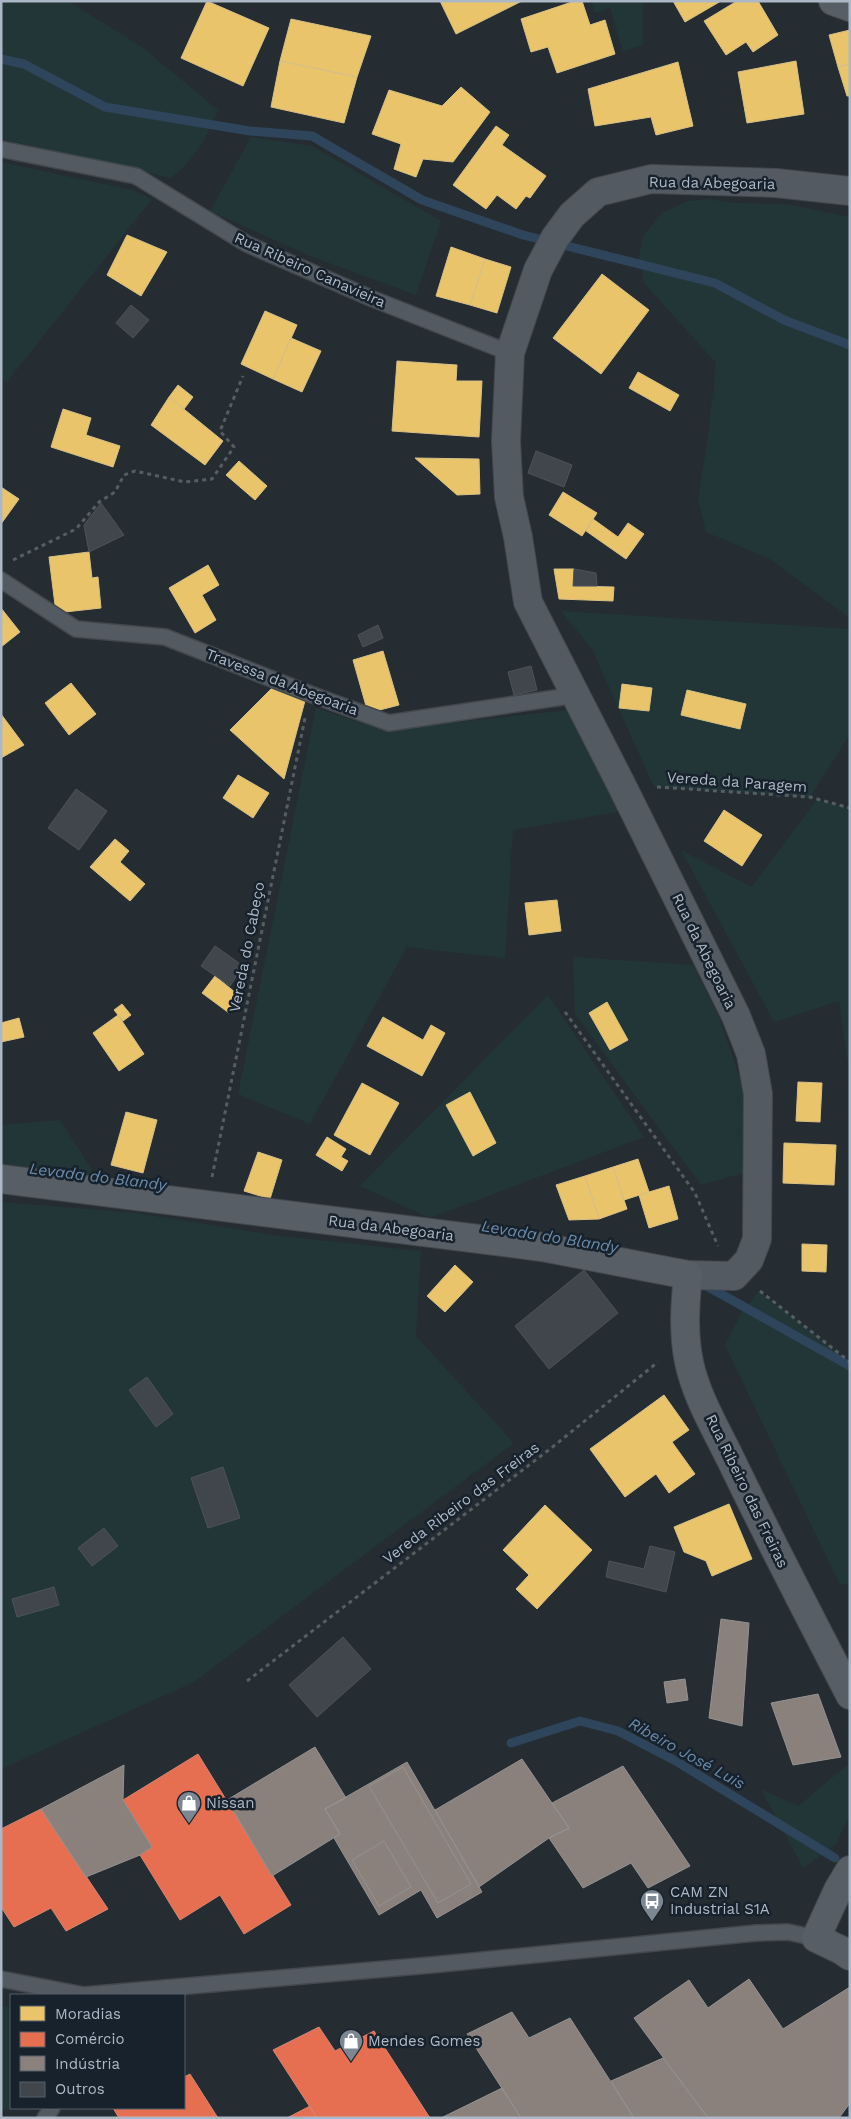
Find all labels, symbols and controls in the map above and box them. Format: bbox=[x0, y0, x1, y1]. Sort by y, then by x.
street label: Rua da Abegoaria bbox=[649, 173, 776, 193]
street label: Rua Ribeiro Canavieira bbox=[232, 229, 389, 312]
street label: Travessa da Abegoaria bbox=[203, 645, 361, 720]
street label: Vereda da Paragem bbox=[666, 768, 808, 796]
street label: Vereda do Cabeço bbox=[226, 880, 268, 1014]
street label: Rua da Abegoaria bbox=[668, 890, 740, 1012]
water label: Levada do Blandy bbox=[28, 1159, 169, 1194]
street label: Rua da Abegoaria bbox=[327, 1211, 455, 1245]
water label: Levada do Blandy bbox=[480, 1216, 621, 1257]
street label: Rua Ribeiro das Freiras bbox=[702, 1411, 792, 1571]
street label: Vereda Ribeiro das Freiras bbox=[379, 1438, 543, 1568]
water label: Ribeiro José Luis bbox=[625, 1714, 748, 1793]
shop icon: Nissan bbox=[176, 1790, 202, 1824]
place label: Nissan bbox=[206, 1794, 255, 1812]
place label: CAM ZN Industrial S1A bbox=[670, 1883, 770, 1918]
bus stop icon: CAM ZN Industrial S1A bbox=[639, 1888, 665, 1922]
legend bbox=[10, 1994, 185, 2109]
text: Moradias bbox=[55, 2005, 121, 2023]
shop icon: Mendes Gomes bbox=[338, 2028, 364, 2062]
text: Comércio bbox=[55, 2030, 125, 2048]
place label: Mendes Gomes bbox=[368, 2032, 481, 2050]
text: Indústria bbox=[55, 2055, 121, 2073]
text: Outros bbox=[55, 2080, 105, 2098]

